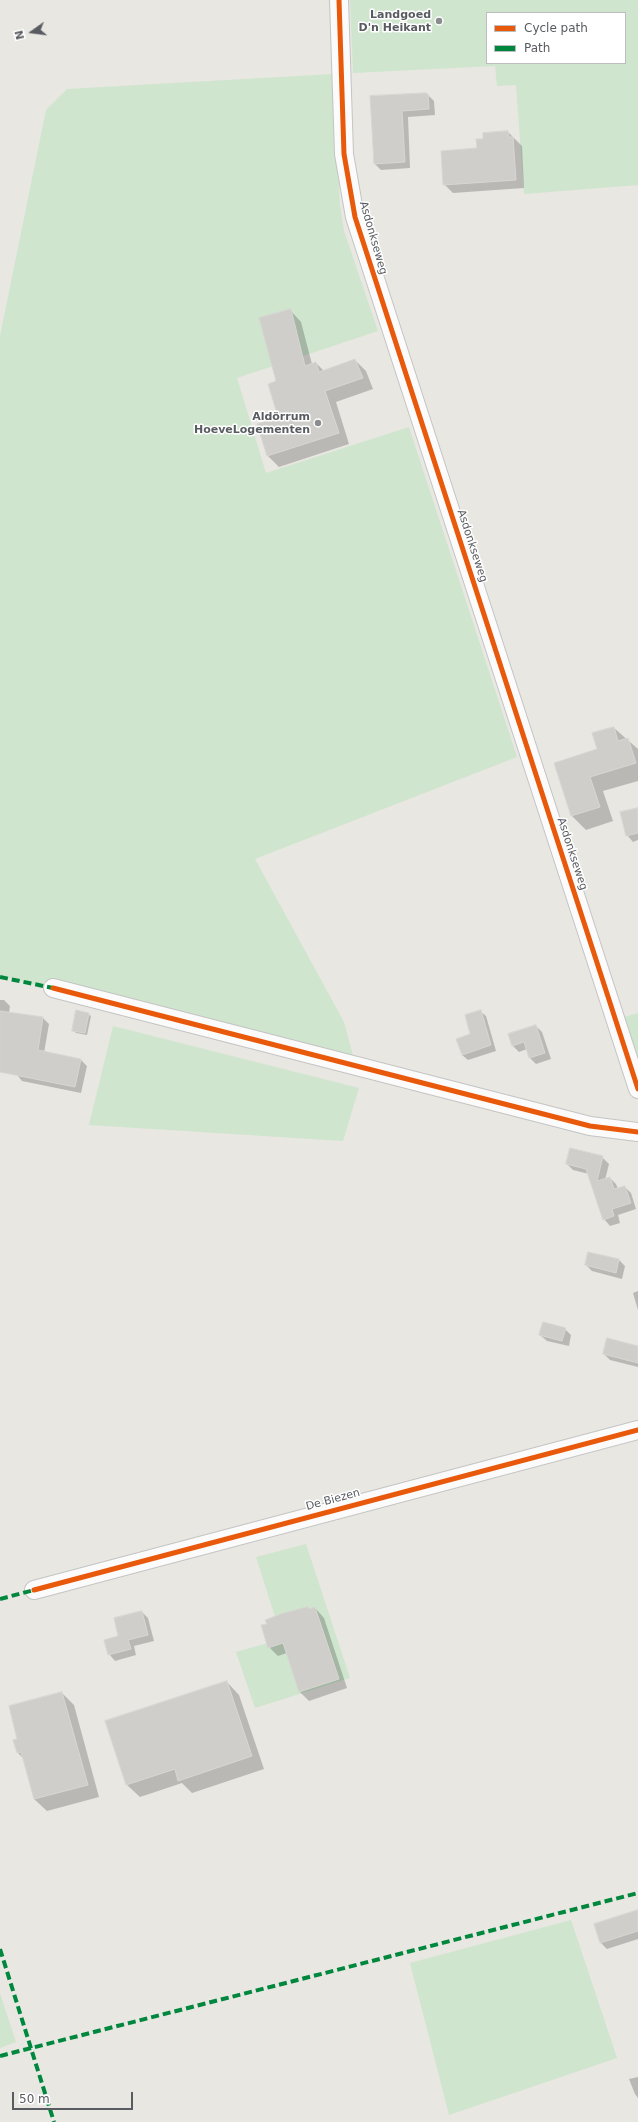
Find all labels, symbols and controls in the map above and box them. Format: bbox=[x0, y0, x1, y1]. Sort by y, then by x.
place label: Landgoed D'n Heikant bbox=[359, 8, 431, 34]
north arrow bbox=[12, 12, 52, 52]
legend bbox=[486, 12, 626, 64]
marker: Landgoed D'n Heikant bbox=[434, 16, 444, 26]
text: Cycle path bbox=[524, 21, 588, 35]
text: N bbox=[12, 29, 27, 41]
text: Path bbox=[524, 41, 550, 55]
street label: Asdonkseweg bbox=[356, 200, 390, 276]
place label: Aldörrum HoeveLogementen bbox=[194, 410, 310, 436]
marker: Aldörrum HoeveLogementen bbox=[313, 418, 323, 428]
street label: Asdonkseweg bbox=[454, 508, 490, 584]
street label: Asdonkseweg bbox=[554, 816, 590, 892]
street label: De Biezen bbox=[304, 1486, 362, 1514]
scale bar bbox=[14, 2084, 135, 2110]
text: 50 m bbox=[19, 2092, 50, 2106]

